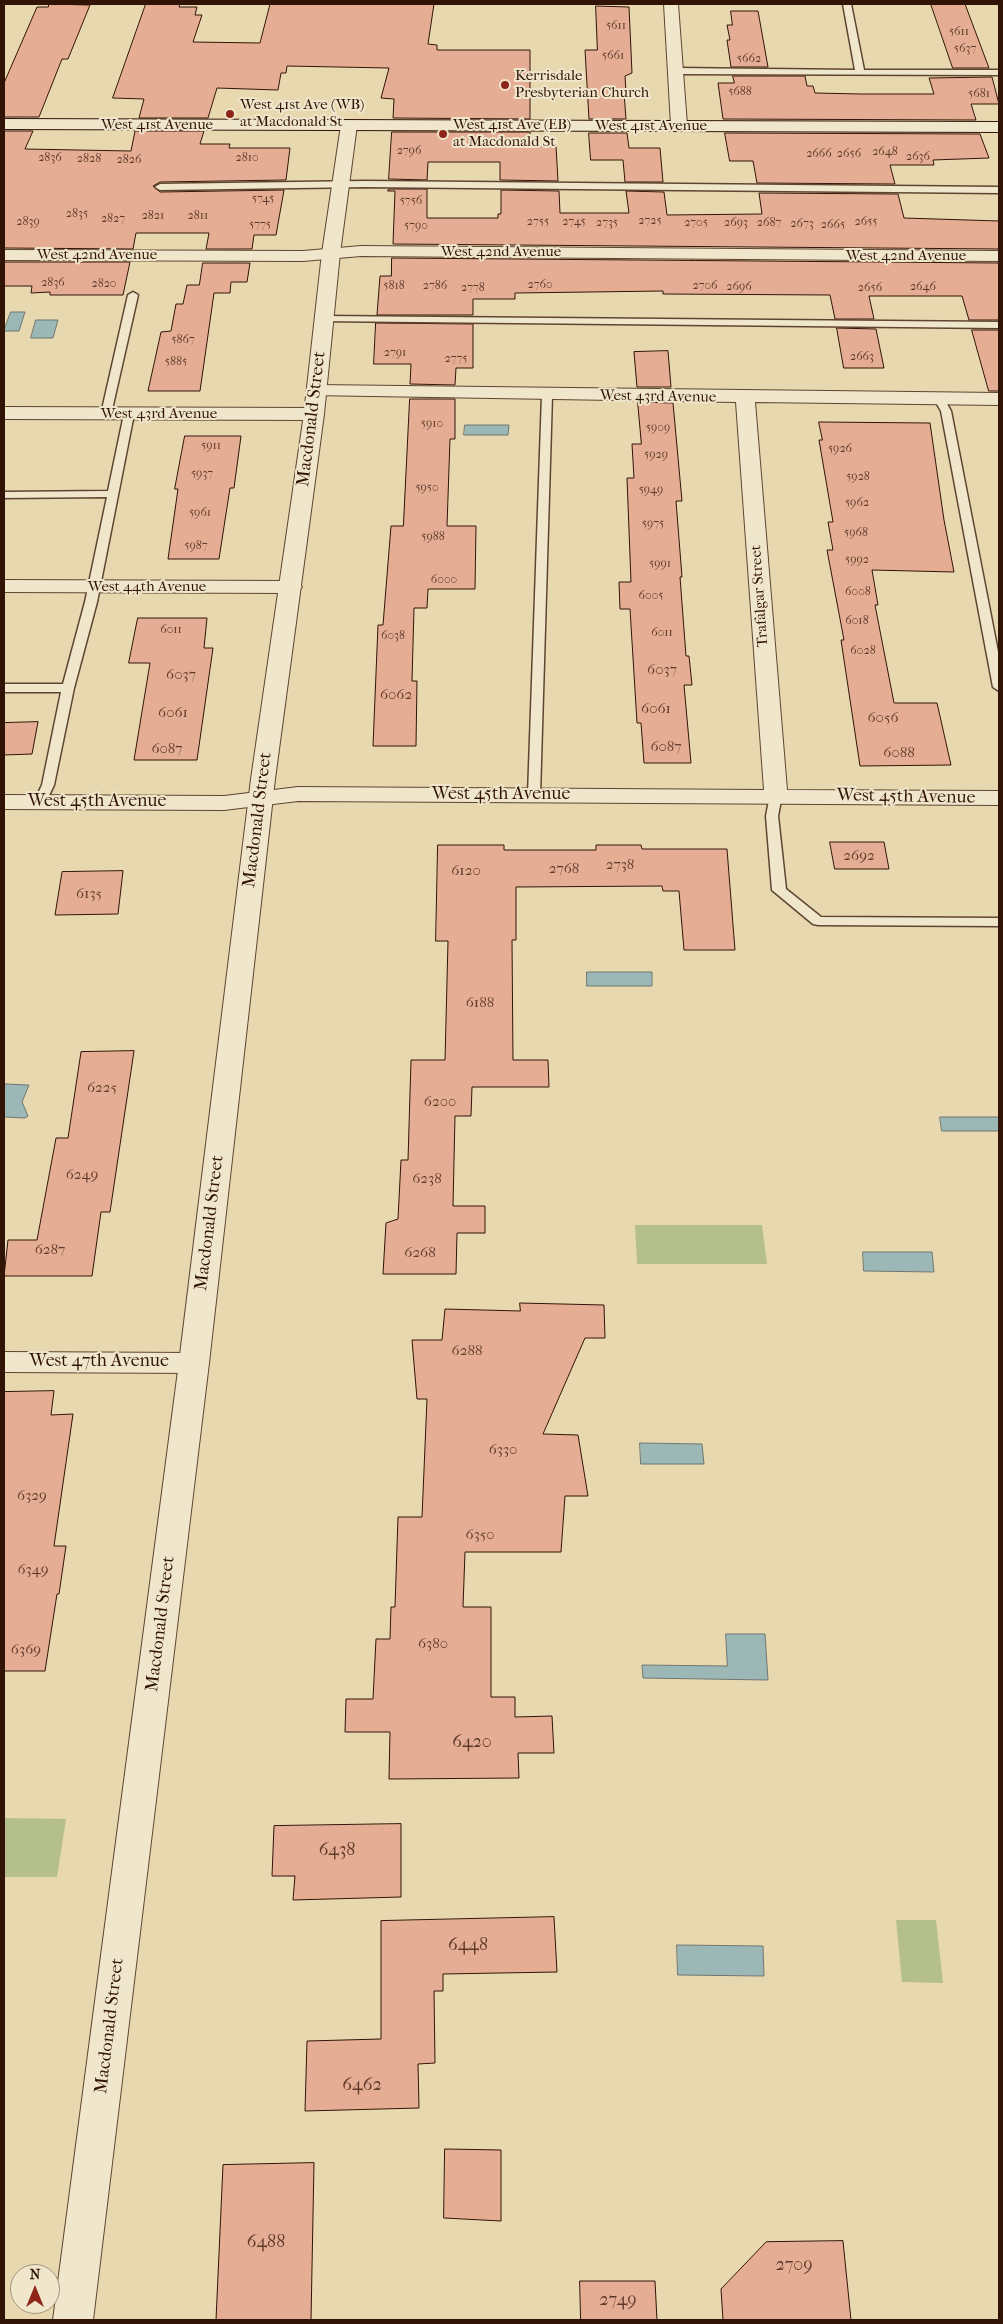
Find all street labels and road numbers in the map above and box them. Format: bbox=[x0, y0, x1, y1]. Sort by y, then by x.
street label: West 41st Avenue bbox=[101, 116, 213, 134]
street label: West 41st Avenue bbox=[595, 117, 707, 135]
street label: West 42nd Avenue bbox=[441, 243, 561, 261]
street label: West 42nd Avenue bbox=[37, 246, 157, 264]
street label: West 42nd Avenue bbox=[846, 247, 966, 265]
street label: Macdonald Street bbox=[293, 350, 331, 488]
street label: West 43rd Avenue bbox=[600, 387, 716, 407]
street label: West 43rd Avenue bbox=[101, 405, 217, 423]
street label: Trafalgar Street bbox=[747, 544, 773, 648]
street label: West 44th Avenue bbox=[88, 578, 206, 596]
street label: Macdonald Street bbox=[239, 751, 277, 889]
street label: West 45th Avenue bbox=[432, 784, 570, 806]
street label: West 45th Avenue bbox=[836, 785, 976, 809]
street label: West 45th Avenue bbox=[28, 791, 166, 813]
street label: Macdonald Street bbox=[191, 1154, 229, 1292]
street label: West 47th Avenue bbox=[29, 1351, 169, 1373]
street label: Macdonald Street bbox=[142, 1555, 180, 1693]
street label: Macdonald Street bbox=[91, 1957, 129, 2095]

